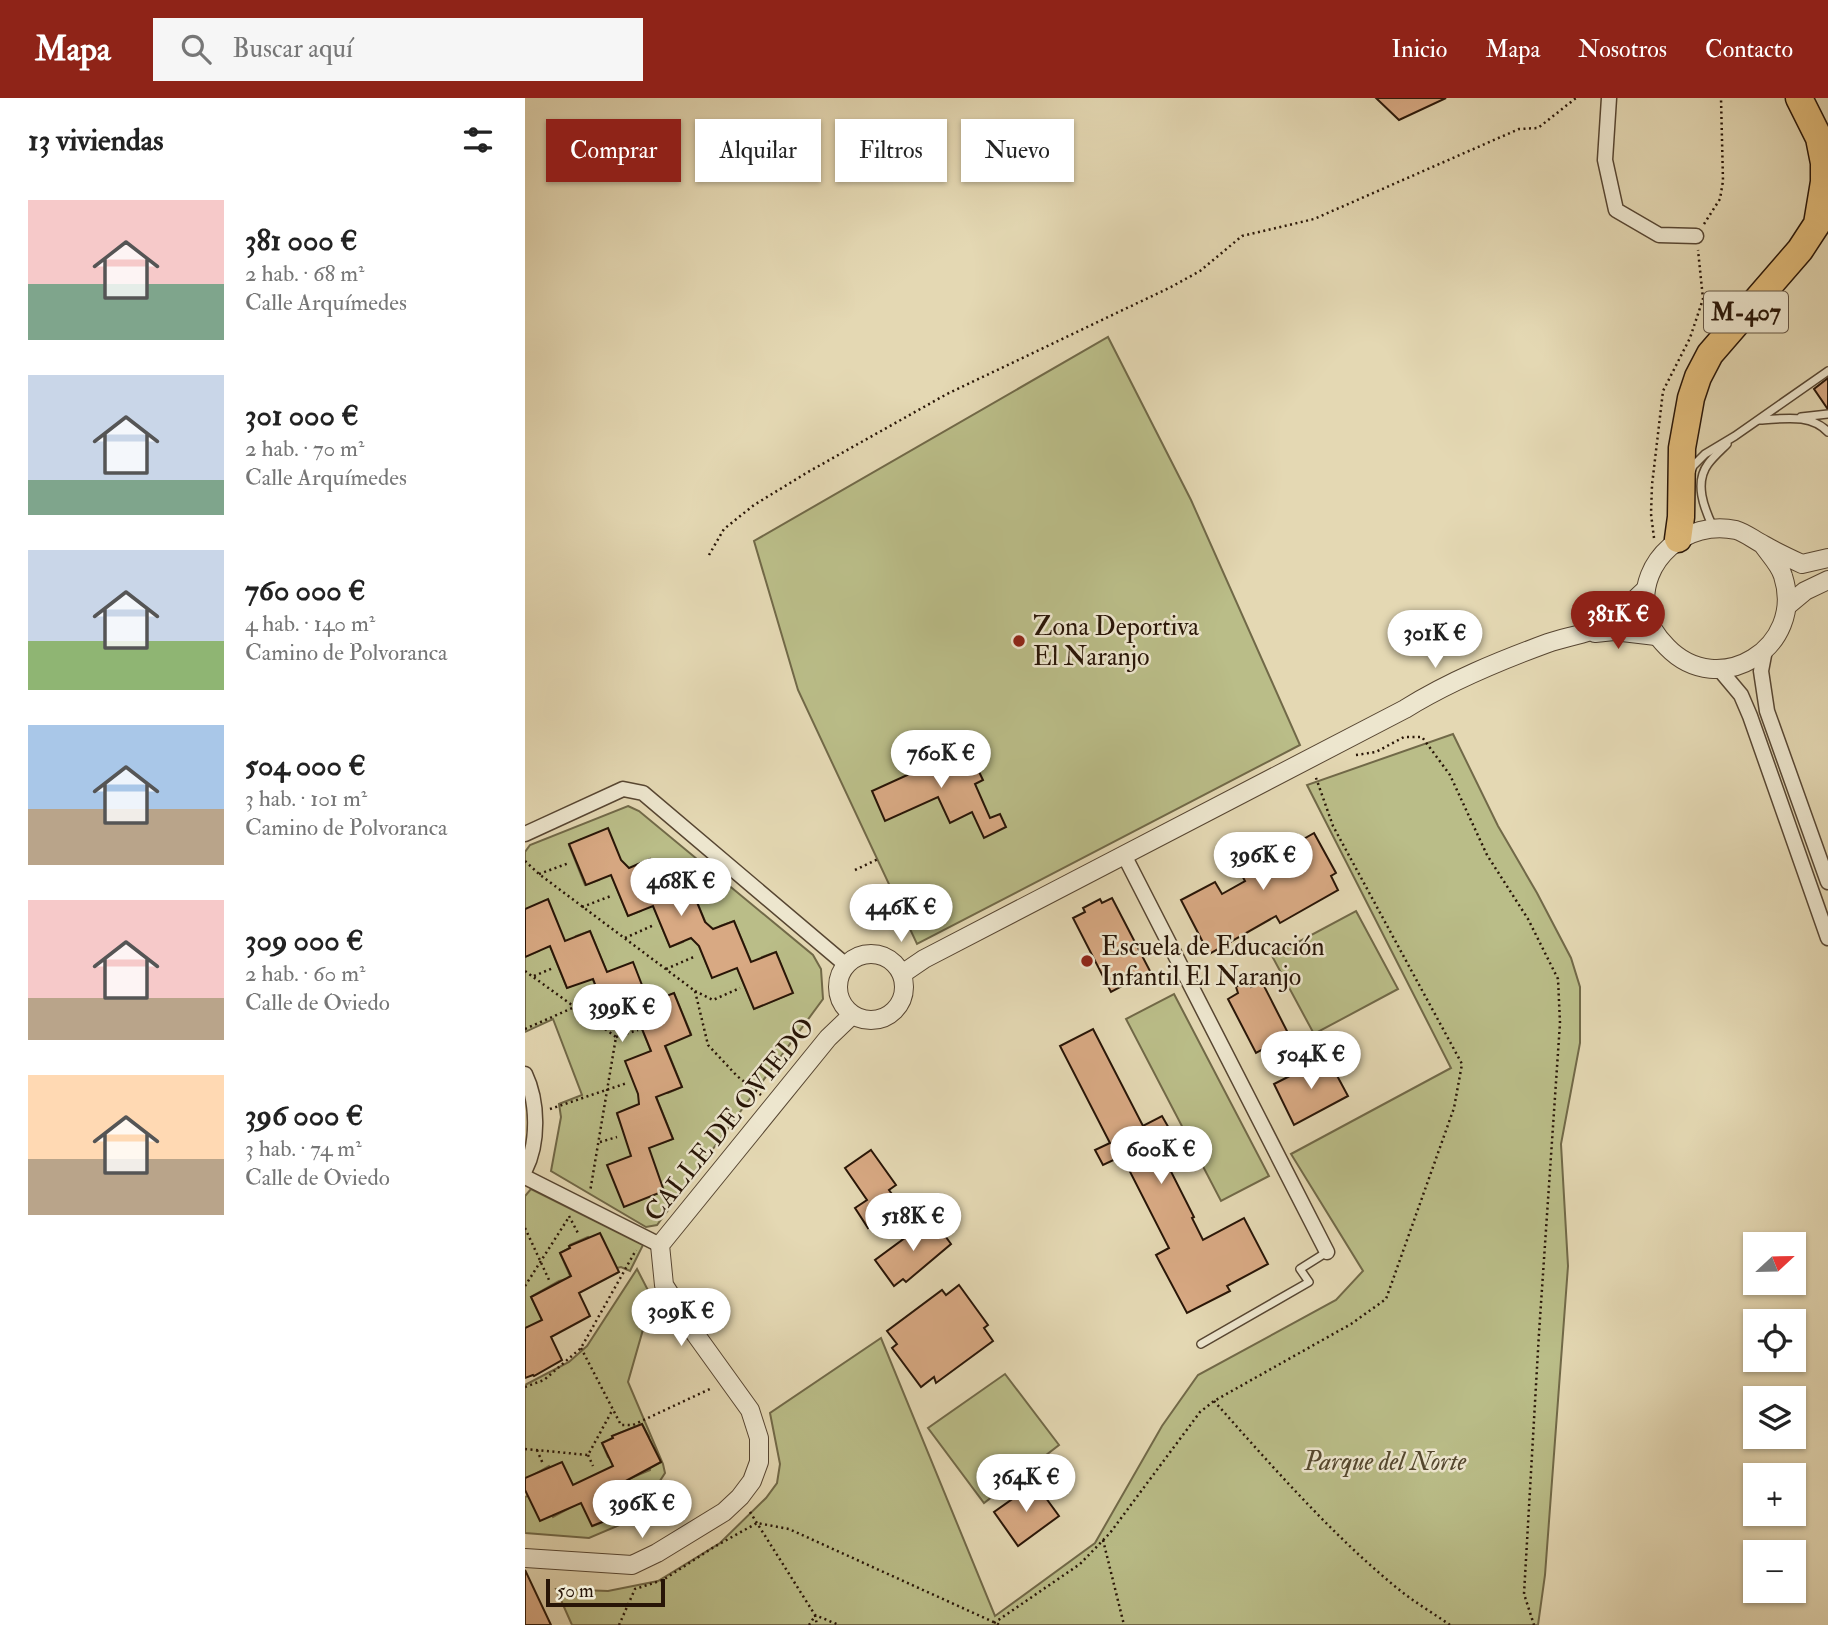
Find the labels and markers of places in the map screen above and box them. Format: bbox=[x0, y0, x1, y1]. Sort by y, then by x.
pin: 381K € bbox=[1561, 592, 1675, 651]
pin: 301K € bbox=[1378, 610, 1492, 670]
place label: Zona Deportiva El Naranjo bbox=[1033, 611, 1199, 673]
marker: Zona Deportiva El Naranjo bbox=[1011, 633, 1027, 649]
pin: 760K € bbox=[884, 730, 998, 790]
pin: 396K € bbox=[1206, 832, 1320, 892]
pin: 468K € bbox=[624, 858, 738, 918]
pin: 446K € bbox=[844, 884, 958, 944]
place label: Escuela de Educación Infantil El Naranjo bbox=[1101, 931, 1325, 993]
marker: Escuela de Educación Infantil El Naranjo bbox=[1079, 953, 1095, 969]
pin: 399K € bbox=[565, 984, 679, 1044]
pin: 504K € bbox=[1254, 1032, 1368, 1091]
pin: 600K € bbox=[1104, 1126, 1218, 1186]
pin: 518K € bbox=[856, 1194, 970, 1253]
pin: 309K € bbox=[624, 1288, 738, 1348]
pin: 364K € bbox=[969, 1454, 1083, 1514]
pin: 396K € bbox=[585, 1480, 699, 1540]

